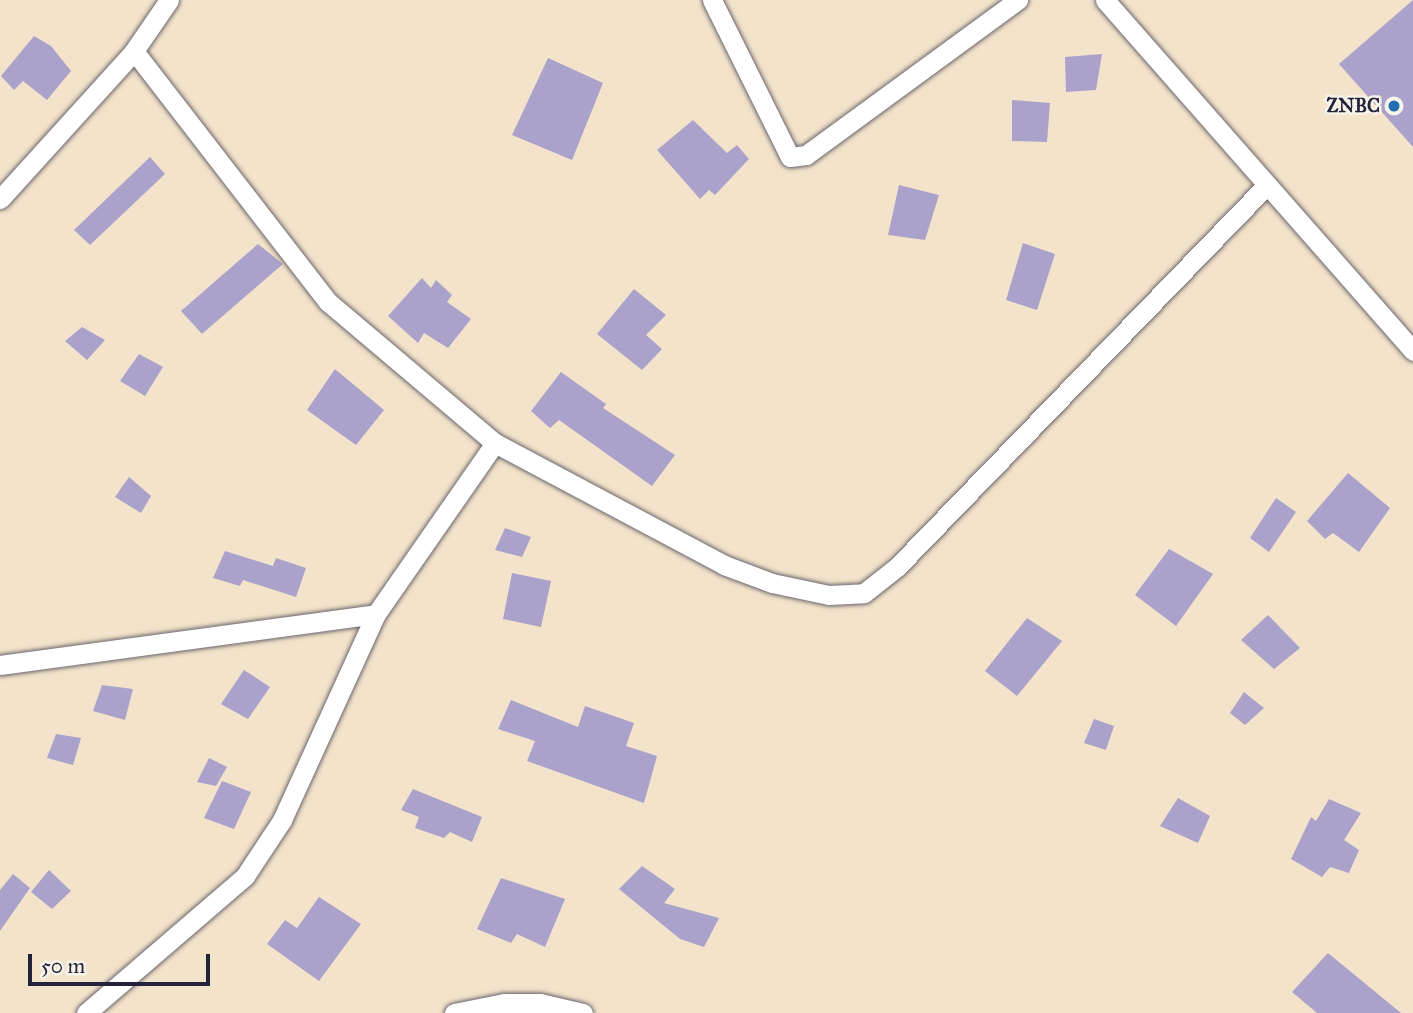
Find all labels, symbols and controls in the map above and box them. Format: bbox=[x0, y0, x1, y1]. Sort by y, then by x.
place label: ZNBC bbox=[1327, 95, 1380, 117]
marker: ZNBC bbox=[1386, 98, 1402, 114]
scale bar bbox=[32, 940, 214, 984]
text: 50 m bbox=[41, 953, 85, 979]

